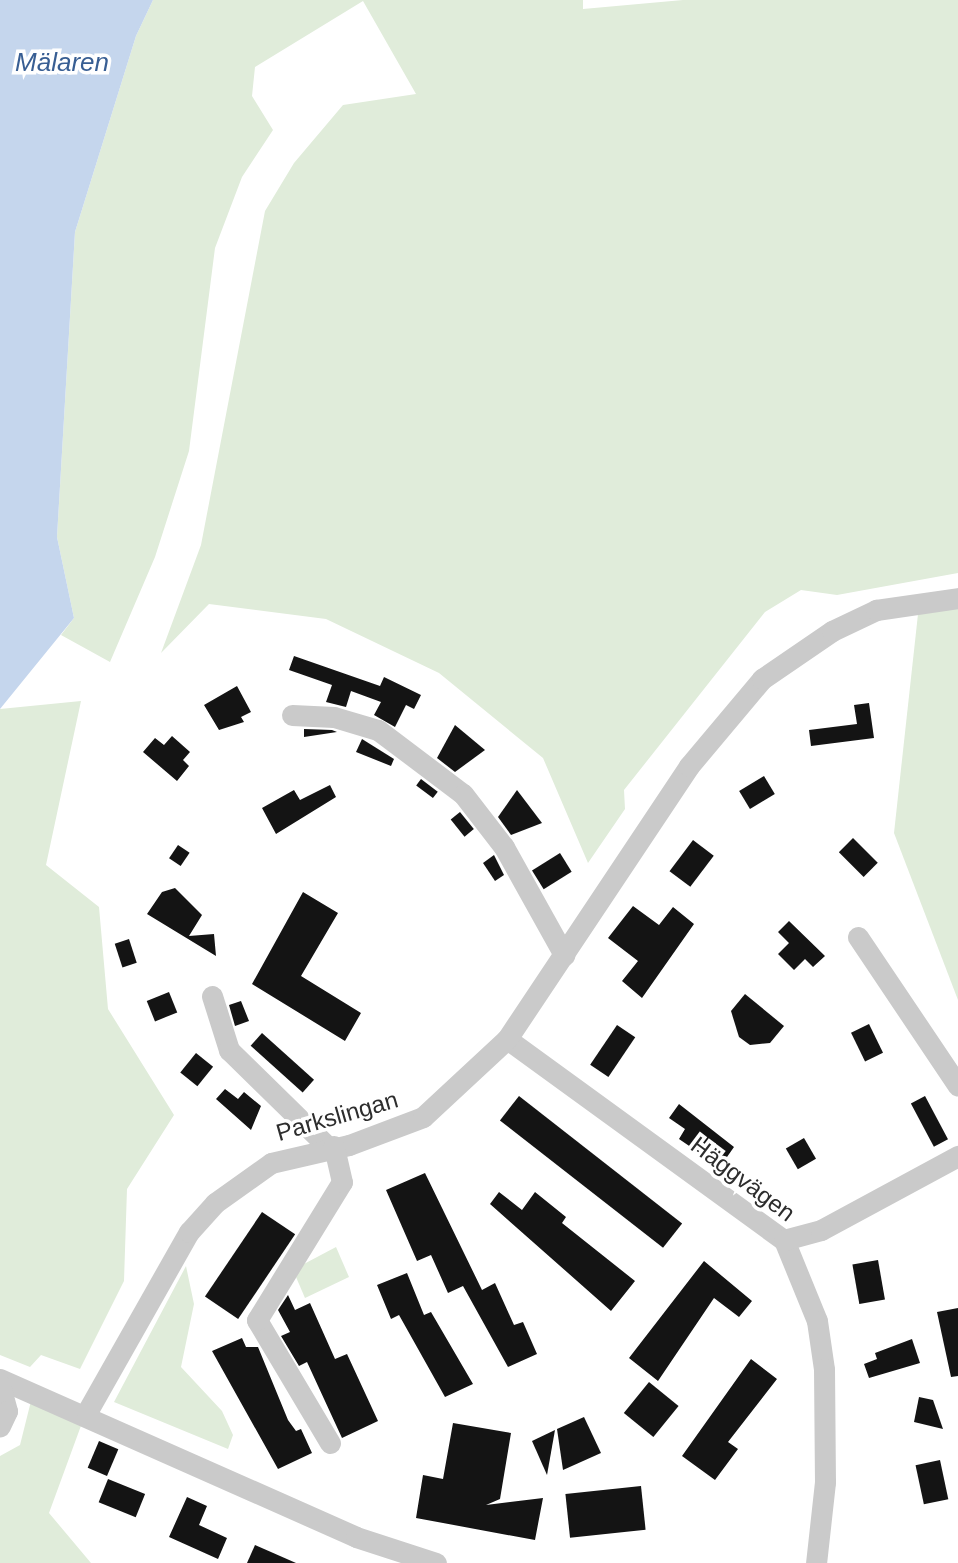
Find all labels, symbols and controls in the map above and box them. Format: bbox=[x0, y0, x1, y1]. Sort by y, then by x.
water label: Mälaren bbox=[15, 47, 109, 79]
street label: Parkslingan bbox=[273, 1085, 401, 1147]
street label: Häggvägen bbox=[685, 1131, 801, 1227]

